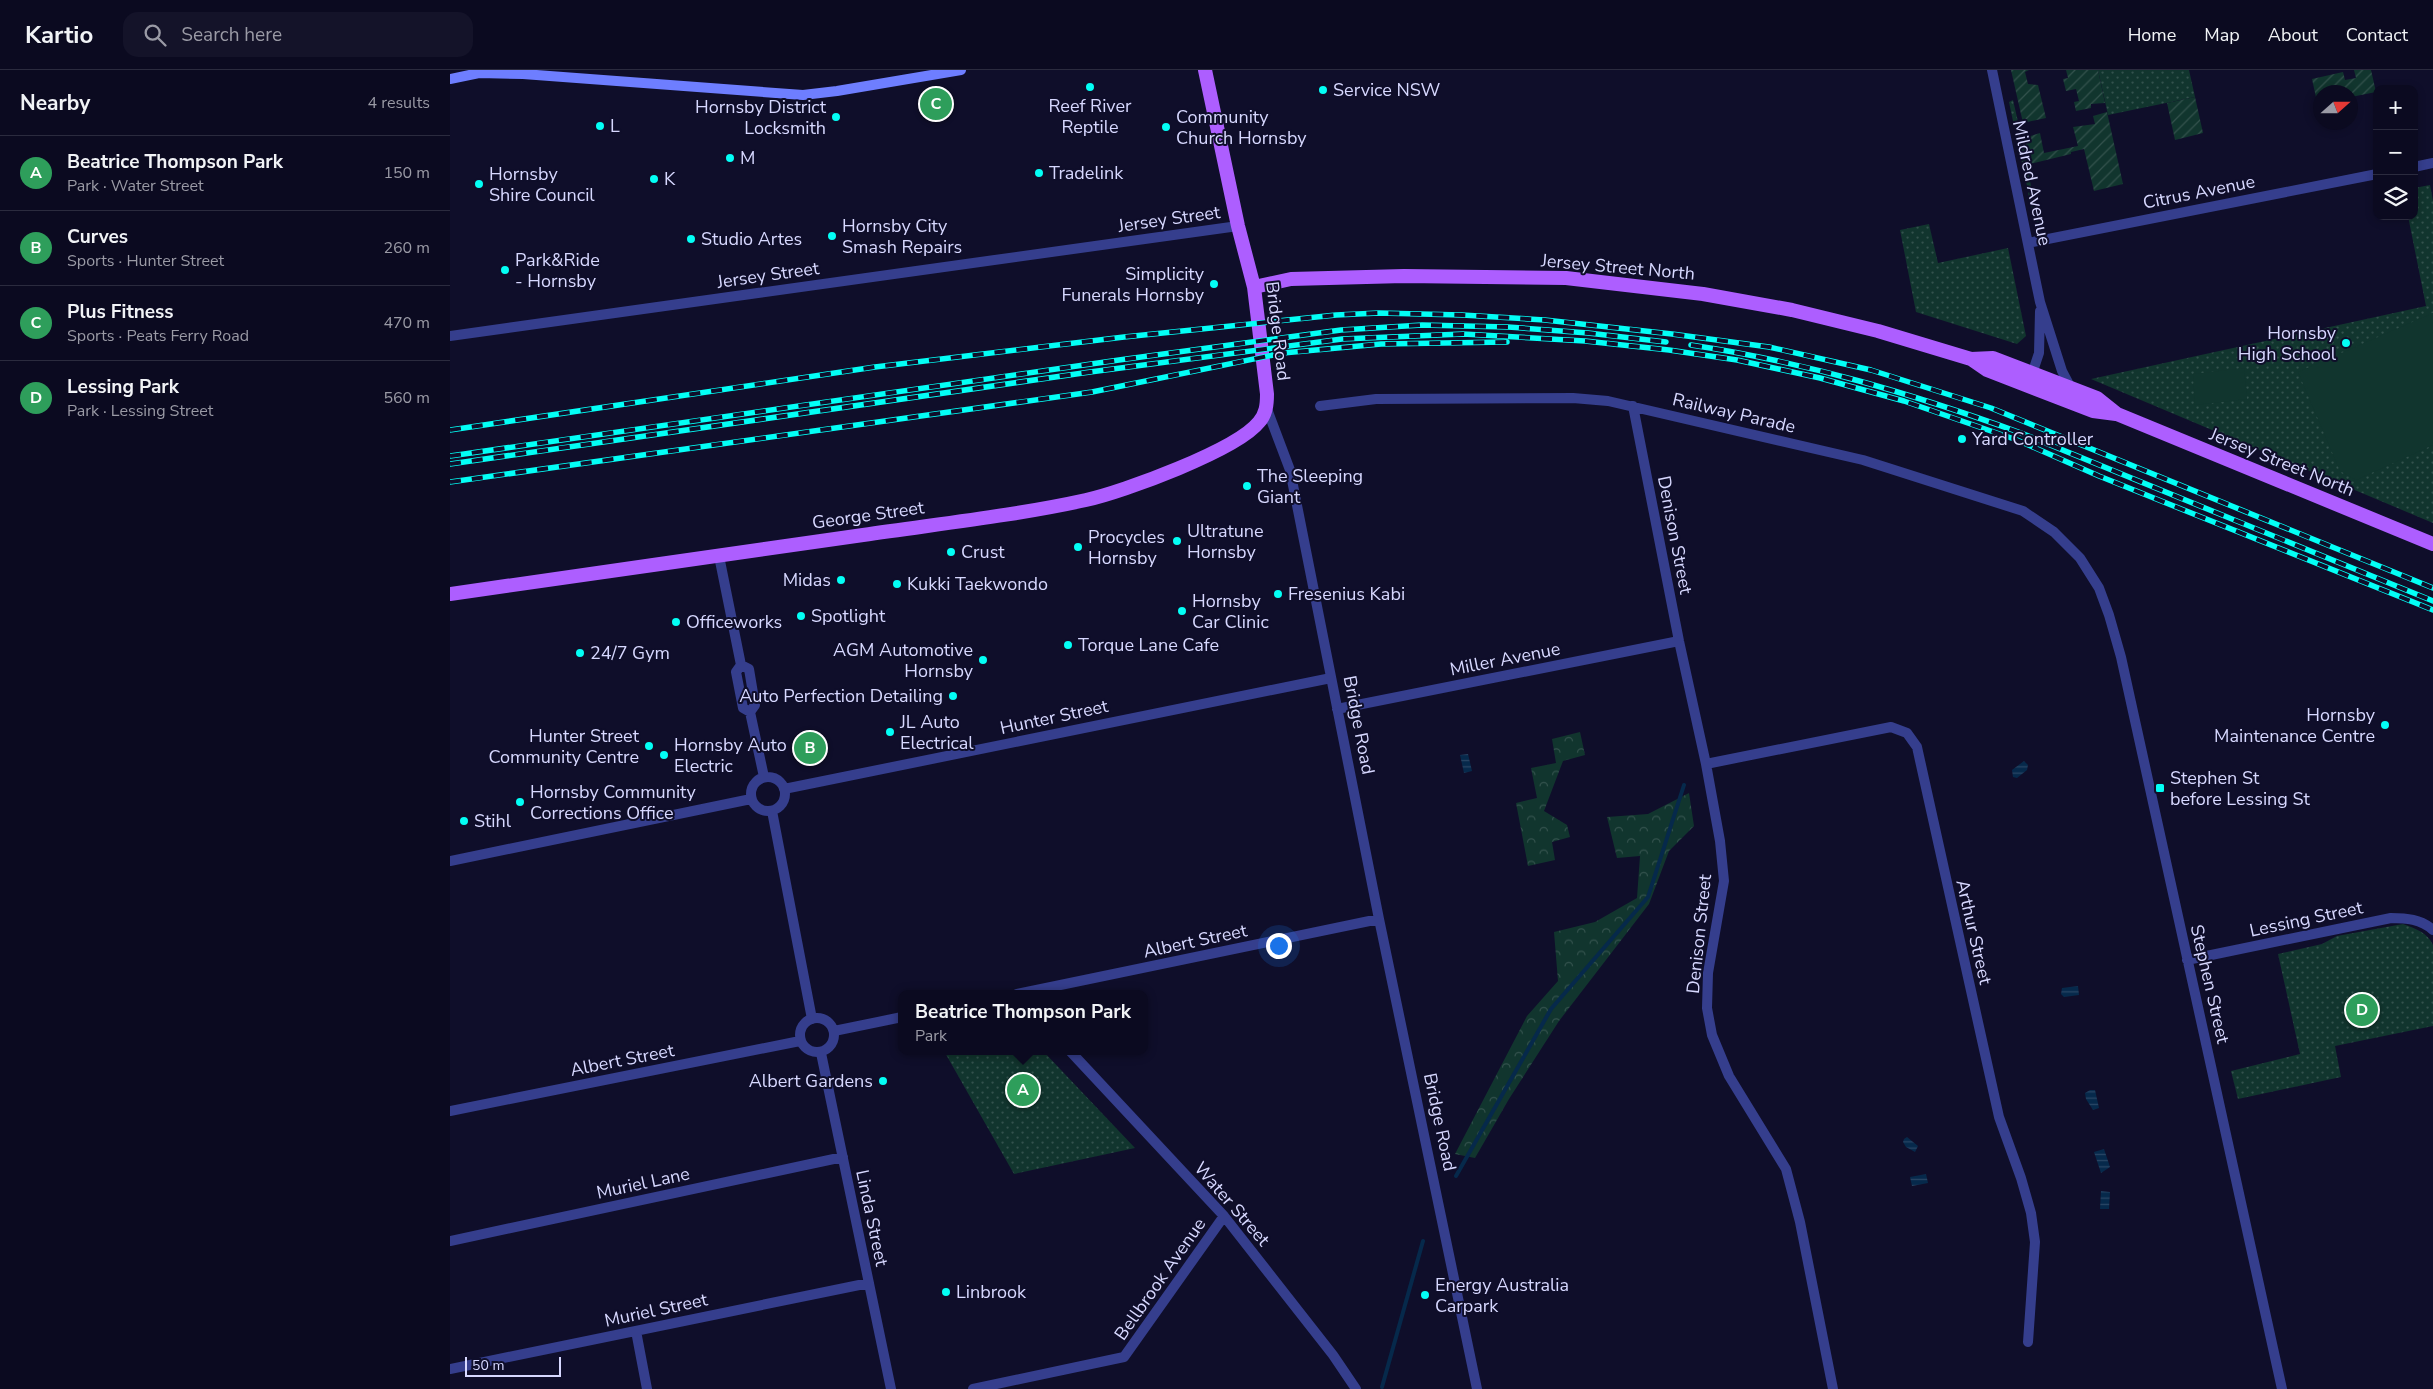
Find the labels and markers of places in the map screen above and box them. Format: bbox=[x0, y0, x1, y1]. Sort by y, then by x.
place label: Service NSW bbox=[1333, 78, 1441, 102]
marker: Reef River Reptile bbox=[1084, 81, 1096, 93]
marker: Service NSW bbox=[1317, 84, 1329, 96]
pin: C bbox=[920, 85, 952, 123]
place label: Reef River Reptile bbox=[1049, 94, 1132, 139]
place label: Hornsby District Locksmith bbox=[695, 95, 827, 140]
place label: Community Church Hornsby bbox=[1176, 105, 1307, 150]
marker: Hornsby District Locksmith bbox=[830, 111, 842, 123]
place label: L bbox=[610, 114, 620, 138]
marker: L bbox=[594, 120, 606, 132]
marker: Community Church Hornsby bbox=[1160, 121, 1172, 133]
place label: M bbox=[740, 146, 755, 170]
marker: M bbox=[724, 152, 736, 164]
place label: Tradelink bbox=[1049, 161, 1124, 185]
place label: Hornsby Shire Council bbox=[489, 162, 595, 207]
place label: K bbox=[664, 167, 676, 191]
marker: Tradelink bbox=[1033, 167, 1045, 179]
marker: K bbox=[648, 173, 660, 185]
marker: Hornsby Shire Council bbox=[473, 178, 485, 190]
place label: Hornsby City Smash Repairs bbox=[842, 214, 962, 259]
place label: Studio Artes bbox=[701, 227, 802, 251]
marker: Hornsby City Smash Repairs bbox=[826, 230, 838, 242]
marker: Studio Artes bbox=[685, 233, 697, 245]
place label: Park&Ride - Hornsby bbox=[515, 248, 600, 293]
place label: Simplicity Funerals Hornsby bbox=[1061, 262, 1205, 307]
marker: Park&Ride - Hornsby bbox=[499, 264, 511, 276]
marker: Simplicity Funerals Hornsby bbox=[1208, 278, 1220, 290]
place label: Hornsby High School bbox=[2238, 321, 2337, 366]
marker: Hornsby High School bbox=[2340, 337, 2352, 349]
place label: Yard Controller bbox=[1971, 427, 2094, 451]
marker: Yard Controller bbox=[1956, 433, 1968, 445]
place label: The Sleeping Giant bbox=[1257, 464, 1363, 509]
marker: The Sleeping Giant bbox=[1241, 480, 1253, 492]
place label: Ultratune Hornsby bbox=[1187, 519, 1264, 564]
place label: Procycles Hornsby bbox=[1088, 525, 1165, 570]
marker: Ultratune Hornsby bbox=[1171, 535, 1183, 547]
place label: Crust bbox=[961, 540, 1005, 564]
marker: Procycles Hornsby bbox=[1072, 541, 1084, 553]
marker: Crust bbox=[945, 546, 957, 558]
place label: Midas bbox=[783, 568, 831, 592]
place label: Kukki Taekwondo bbox=[907, 572, 1048, 596]
marker: Midas bbox=[835, 574, 847, 586]
marker: Kukki Taekwondo bbox=[891, 578, 903, 590]
place label: Fresenius Kabi bbox=[1288, 582, 1405, 606]
marker: Fresenius Kabi bbox=[1272, 588, 1284, 600]
place label: Hornsby Car Clinic bbox=[1192, 589, 1269, 634]
place label: Spotlight bbox=[811, 604, 886, 628]
marker: Hornsby Car Clinic bbox=[1176, 605, 1188, 617]
place label: Officeworks bbox=[686, 610, 782, 634]
marker: Spotlight bbox=[795, 610, 807, 622]
marker: Officeworks bbox=[670, 616, 682, 628]
place label: Torque Lane Cafe bbox=[1078, 633, 1219, 657]
place label: AGM Automotive Hornsby bbox=[833, 638, 974, 683]
marker: Torque Lane Cafe bbox=[1062, 639, 1074, 651]
place label: 24/7 Gym bbox=[590, 641, 670, 665]
marker: 24/7 Gym bbox=[574, 647, 586, 659]
marker: AGM Automotive Hornsby bbox=[977, 654, 989, 666]
place label: Auto Perfection Detailing bbox=[739, 684, 943, 708]
marker: Auto Perfection Detailing bbox=[947, 690, 959, 702]
place label: Hornsby Maintenance Centre bbox=[2214, 703, 2376, 748]
place label: JL Auto Electrical bbox=[899, 710, 974, 755]
marker: Hornsby Maintenance Centre bbox=[2379, 719, 2391, 731]
place label: Hunter Street Community Centre bbox=[488, 724, 640, 769]
marker: JL Auto Electrical bbox=[884, 726, 896, 738]
pin: B bbox=[794, 729, 826, 767]
place label: Hornsby Auto Electric bbox=[674, 733, 787, 778]
marker: Hunter Street Community Centre bbox=[643, 740, 655, 752]
marker: Hornsby Auto Electric bbox=[658, 749, 670, 761]
place label: Stephen St before Lessing St bbox=[2170, 766, 2311, 811]
place label: Hornsby Community Corrections Office bbox=[530, 780, 696, 825]
marker: Stephen St before Lessing St bbox=[2154, 782, 2166, 794]
marker: Hornsby Community Corrections Office bbox=[514, 796, 526, 808]
place label: Stihl bbox=[474, 809, 512, 833]
marker: Stihl bbox=[458, 815, 470, 827]
pin: D bbox=[2346, 991, 2378, 1029]
place label: Albert Gardens bbox=[749, 1069, 873, 1093]
pin: A bbox=[1007, 1071, 1039, 1109]
marker: Albert Gardens bbox=[877, 1075, 889, 1087]
place label: Energy Australia Carpark bbox=[1435, 1273, 1569, 1318]
place label: Linbrook bbox=[956, 1280, 1027, 1304]
marker: Linbrook bbox=[940, 1286, 952, 1298]
marker: Energy Australia Carpark bbox=[1419, 1289, 1431, 1301]

